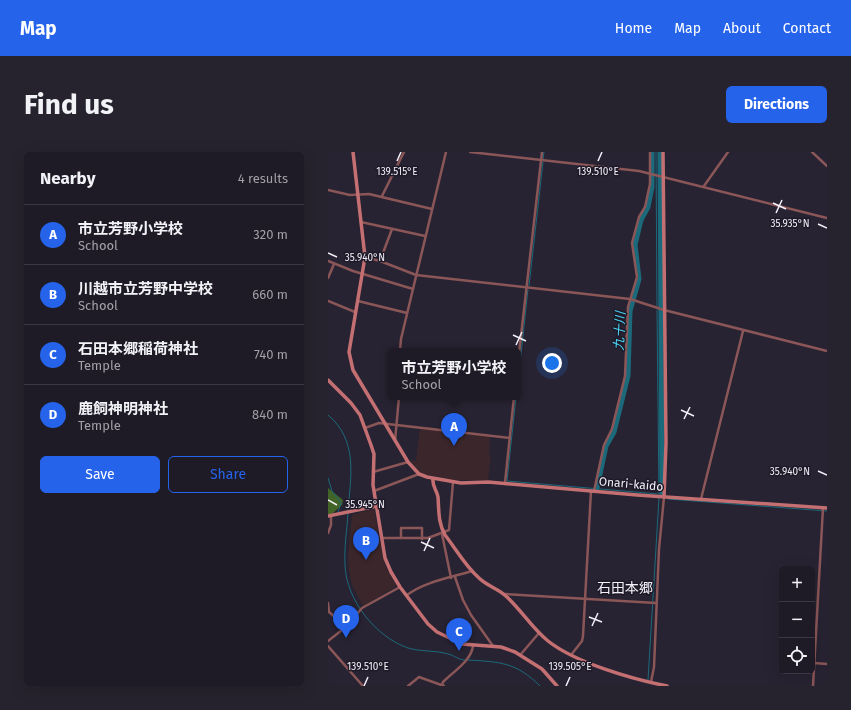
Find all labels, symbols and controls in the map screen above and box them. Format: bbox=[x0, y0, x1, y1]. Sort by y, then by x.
text: Map bbox=[20, 17, 57, 40]
text: Home bbox=[615, 20, 652, 37]
text: Map bbox=[674, 20, 701, 37]
text: About bbox=[723, 20, 761, 37]
text: Contact bbox=[783, 20, 831, 37]
button: Directions bbox=[726, 86, 827, 123]
text: Find us bbox=[24, 88, 114, 121]
text: 139.515°E bbox=[376, 166, 418, 178]
text: 139.510°E bbox=[577, 166, 619, 178]
text: Nearby bbox=[40, 168, 95, 189]
text: 4 results bbox=[238, 171, 288, 186]
text: 35.935°N bbox=[770, 218, 810, 230]
text: 市立芳野小学校 bbox=[78, 220, 183, 238]
text: A bbox=[49, 227, 57, 242]
text: 320 m bbox=[253, 227, 288, 242]
text: School bbox=[78, 238, 118, 253]
text: 35.940°N bbox=[345, 252, 385, 264]
text: 川越市立芳野中学校 bbox=[78, 280, 213, 298]
text: B bbox=[49, 287, 57, 302]
text: 660 m bbox=[252, 287, 288, 302]
text: School bbox=[78, 298, 118, 313]
water label: 九十川 bbox=[611, 309, 628, 351]
text: 石田本郷稲荷神社 bbox=[78, 340, 198, 358]
text: C bbox=[49, 347, 57, 362]
text: 740 m bbox=[254, 347, 288, 362]
popup bbox=[387, 348, 521, 400]
your location bbox=[542, 353, 562, 373]
text: Temple bbox=[78, 358, 121, 373]
text: 市立芳野小学校 bbox=[401, 359, 507, 377]
text: School bbox=[401, 377, 441, 392]
text: 鹿飼神明神社 bbox=[78, 400, 168, 418]
text: D bbox=[49, 407, 57, 422]
text: 840 m bbox=[252, 407, 288, 422]
pin: A bbox=[441, 413, 467, 446]
text: Temple bbox=[78, 418, 121, 433]
button: Save bbox=[40, 456, 160, 493]
button: Share bbox=[168, 456, 288, 493]
text: 35.940°N bbox=[770, 466, 810, 478]
street label: Onari-kaido bbox=[598, 474, 664, 494]
text: 35.945°N bbox=[345, 499, 385, 511]
pin: B bbox=[353, 527, 379, 560]
map controls bbox=[779, 566, 815, 674]
button: + bbox=[779, 566, 815, 602]
district label: 石田本郷 bbox=[597, 580, 653, 597]
button: − bbox=[779, 602, 815, 638]
pin: D bbox=[333, 605, 359, 638]
pin: C bbox=[446, 618, 472, 651]
button: locate bbox=[779, 638, 815, 674]
text: 139.510°E bbox=[347, 661, 389, 673]
text: 139.505°E bbox=[548, 661, 592, 673]

